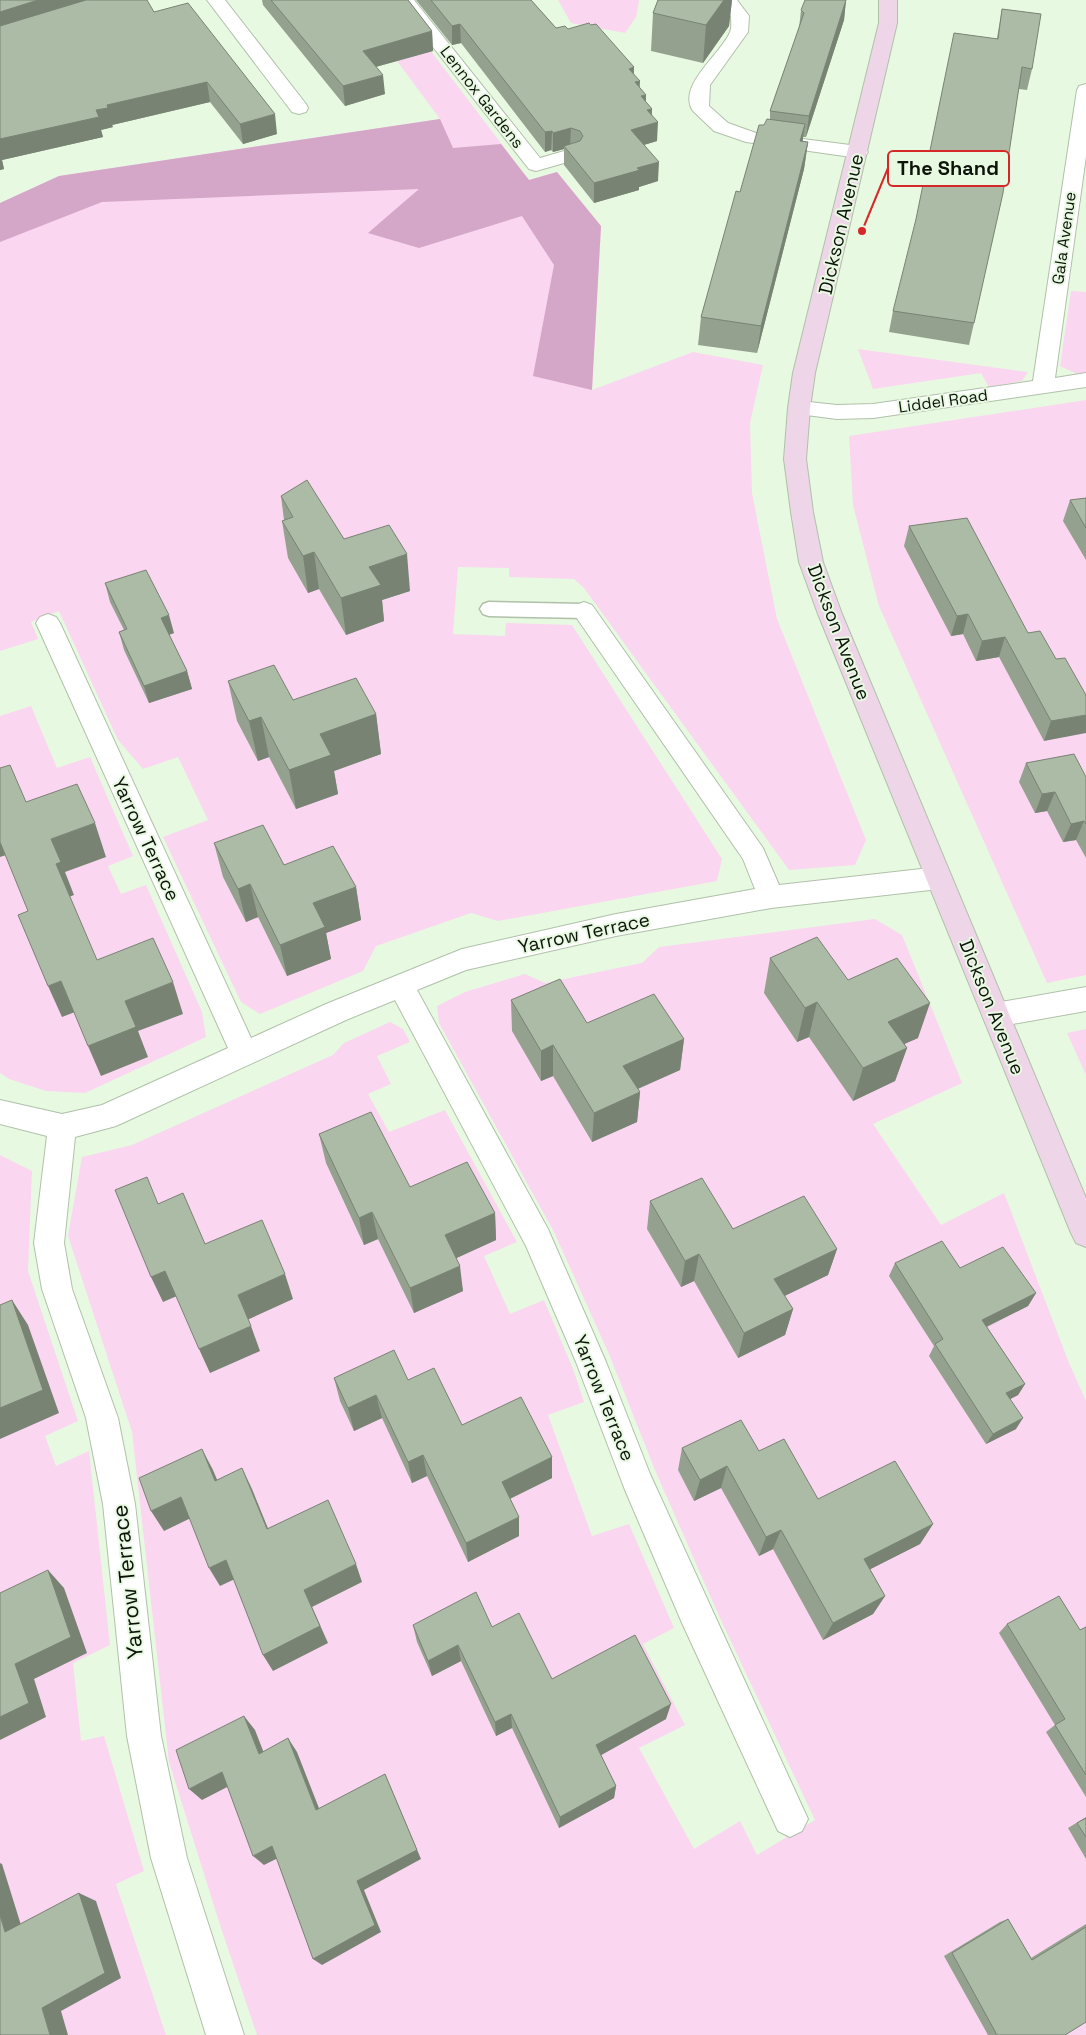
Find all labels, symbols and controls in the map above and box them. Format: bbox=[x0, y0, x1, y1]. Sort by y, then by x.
street label: Lennox Gardens bbox=[435, 42, 529, 152]
street label: Dickson Avenue bbox=[813, 151, 869, 297]
callout: The Shand bbox=[888, 151, 1009, 186]
text: The Shand bbox=[897, 155, 999, 181]
street label: Gala Avenue bbox=[1047, 190, 1081, 286]
street label: Liddel Road bbox=[897, 384, 989, 418]
street label: Dickson Avenue bbox=[802, 560, 876, 704]
street label: Yarrow Terrace bbox=[106, 773, 186, 905]
street label: Yarrow Terrace bbox=[516, 907, 652, 959]
street label: Dickson Avenue bbox=[953, 936, 1031, 1078]
street label: Yarrow Terrace bbox=[567, 1331, 641, 1465]
street label: Yarrow Terrace bbox=[105, 1503, 149, 1661]

